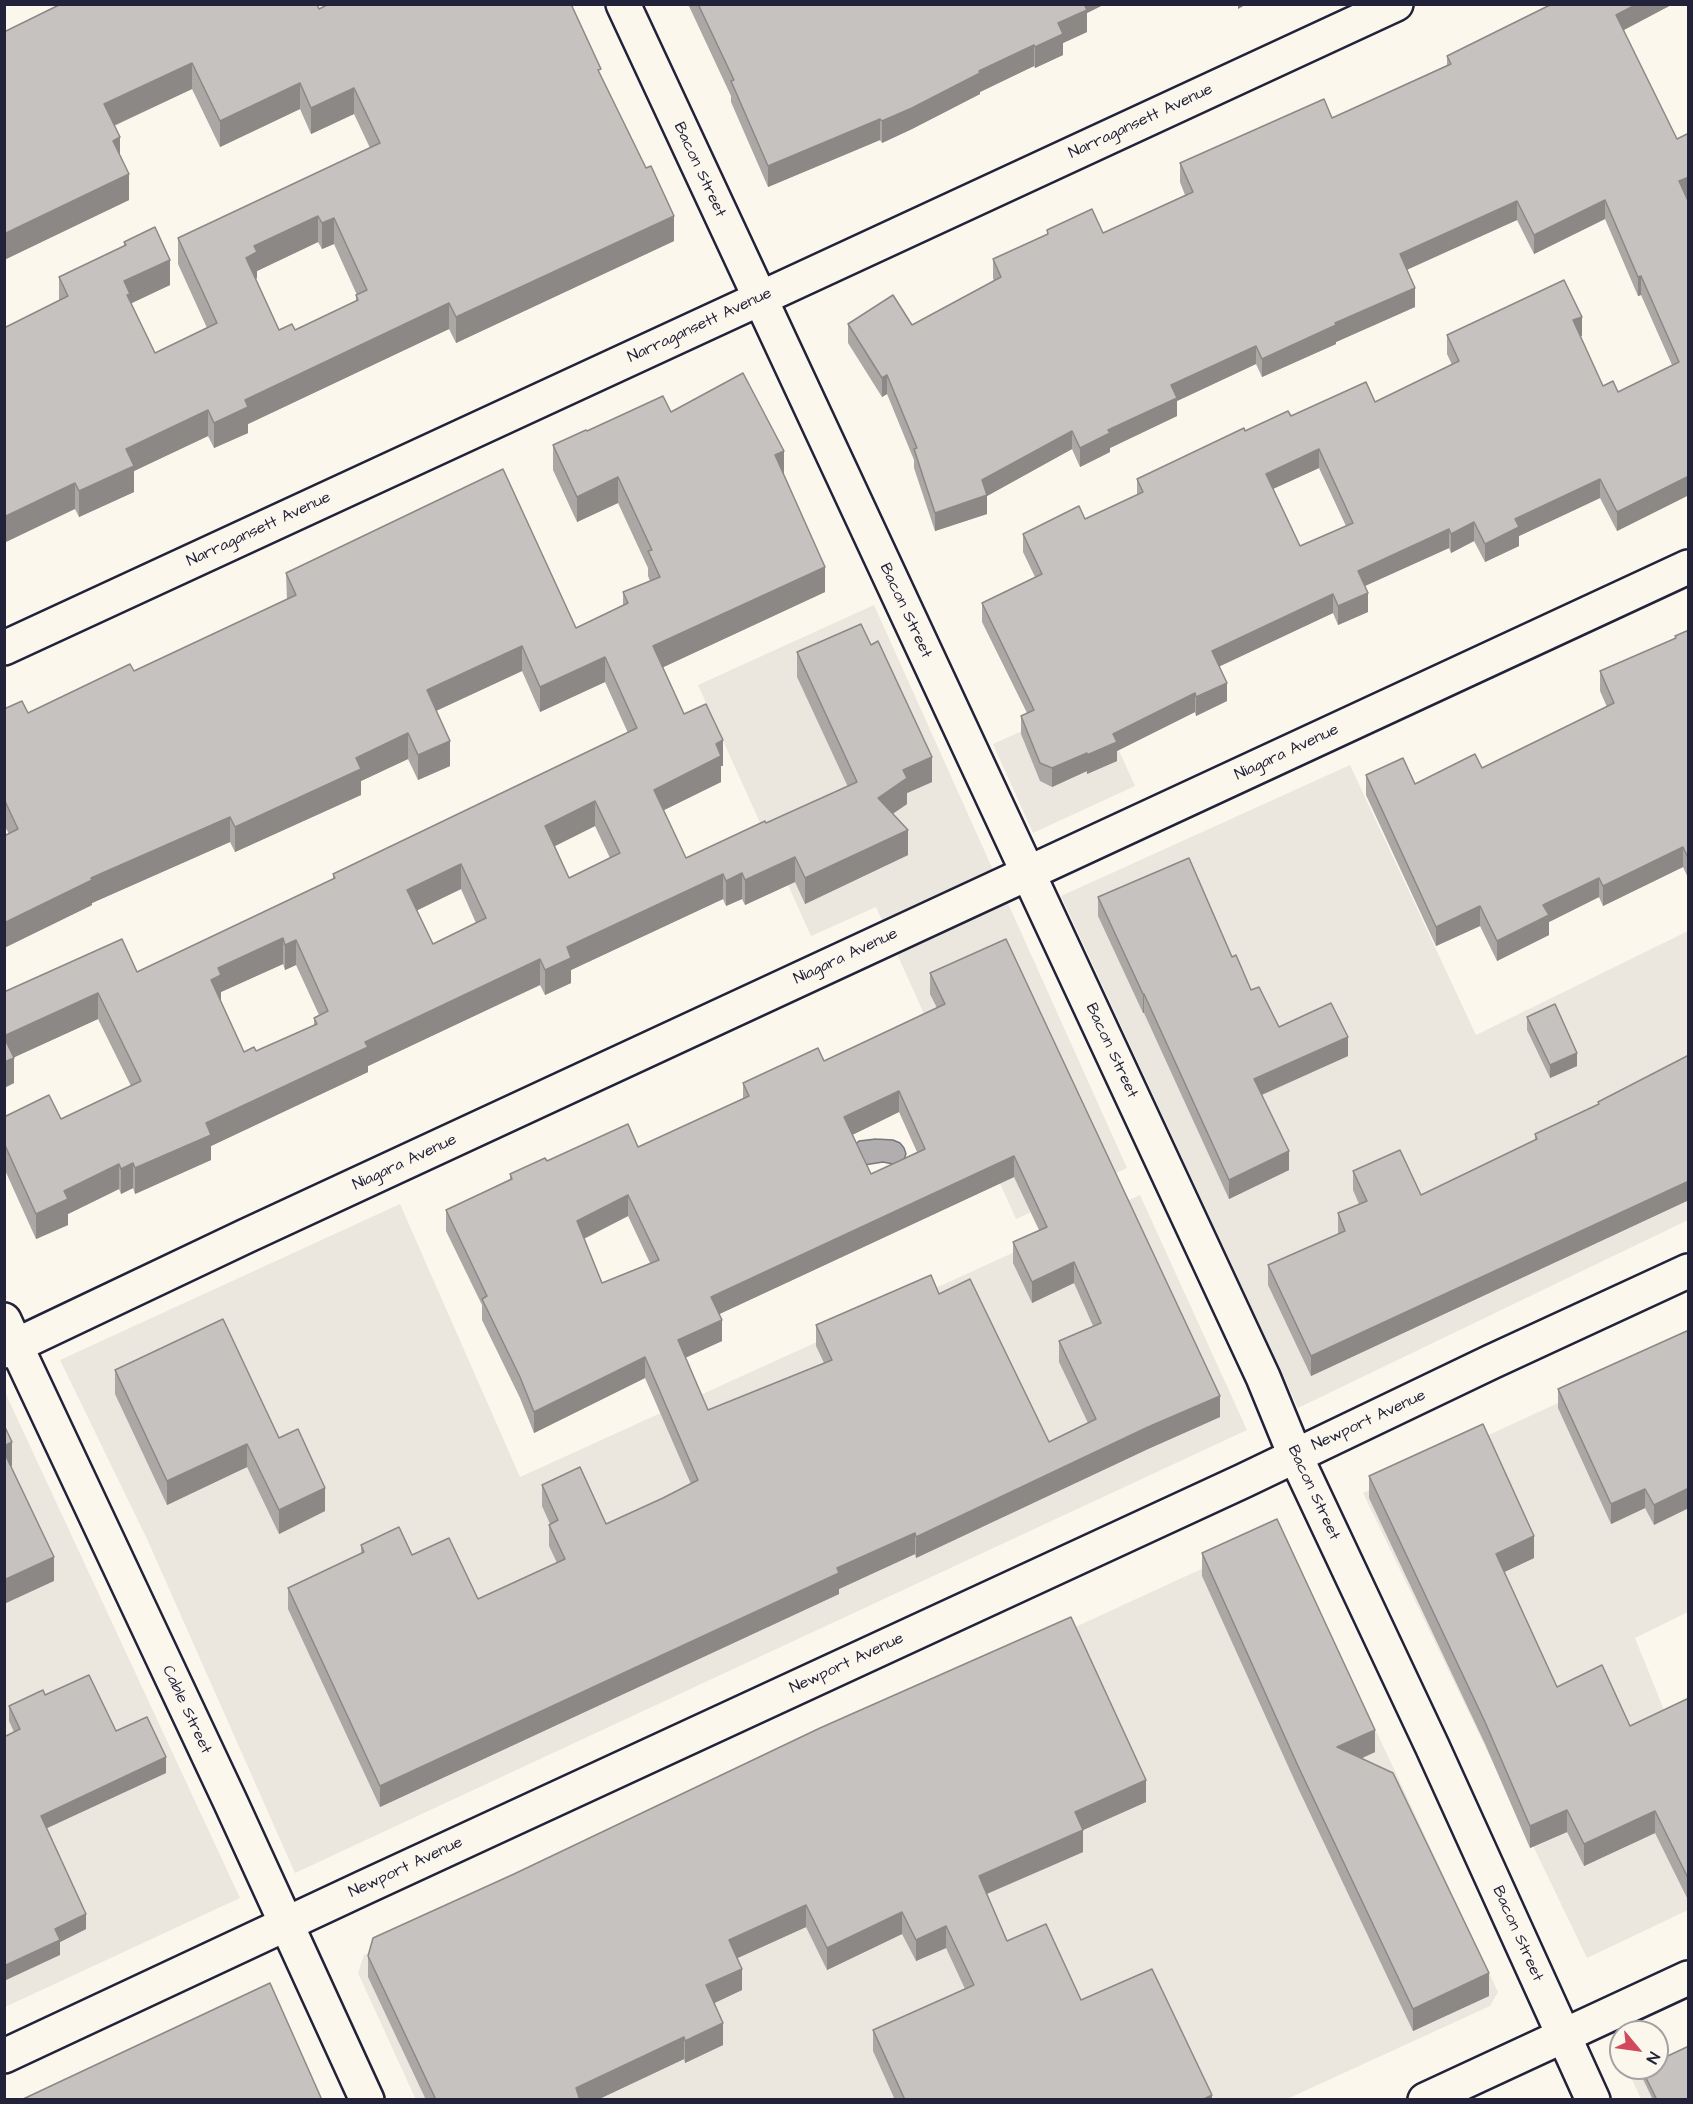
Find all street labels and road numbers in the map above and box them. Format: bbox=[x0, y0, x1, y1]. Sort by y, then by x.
street label: Narragansett Avenue bbox=[1066, 80, 1216, 164]
street label: Bacon Street bbox=[669, 120, 729, 220]
street label: Narragansett Avenue bbox=[625, 284, 775, 368]
street label: Narragansett Avenue bbox=[184, 488, 334, 572]
street label: Bacon Street bbox=[875, 561, 935, 661]
street label: Niagara Avenue bbox=[1232, 721, 1342, 785]
street label: Niagara Avenue bbox=[791, 925, 901, 989]
street label: Bacon Street bbox=[1081, 1001, 1141, 1101]
street label: Niagara Avenue bbox=[350, 1131, 460, 1195]
street label: Newport Avenue bbox=[1309, 1386, 1429, 1456]
street label: Bacon Street bbox=[1283, 1443, 1343, 1543]
street label: Newport Avenue bbox=[787, 1629, 907, 1699]
street label: Cable Street bbox=[157, 1663, 215, 1757]
street label: Newport Avenue bbox=[346, 1833, 466, 1903]
street label: Bacon Street bbox=[1487, 1883, 1547, 1985]

